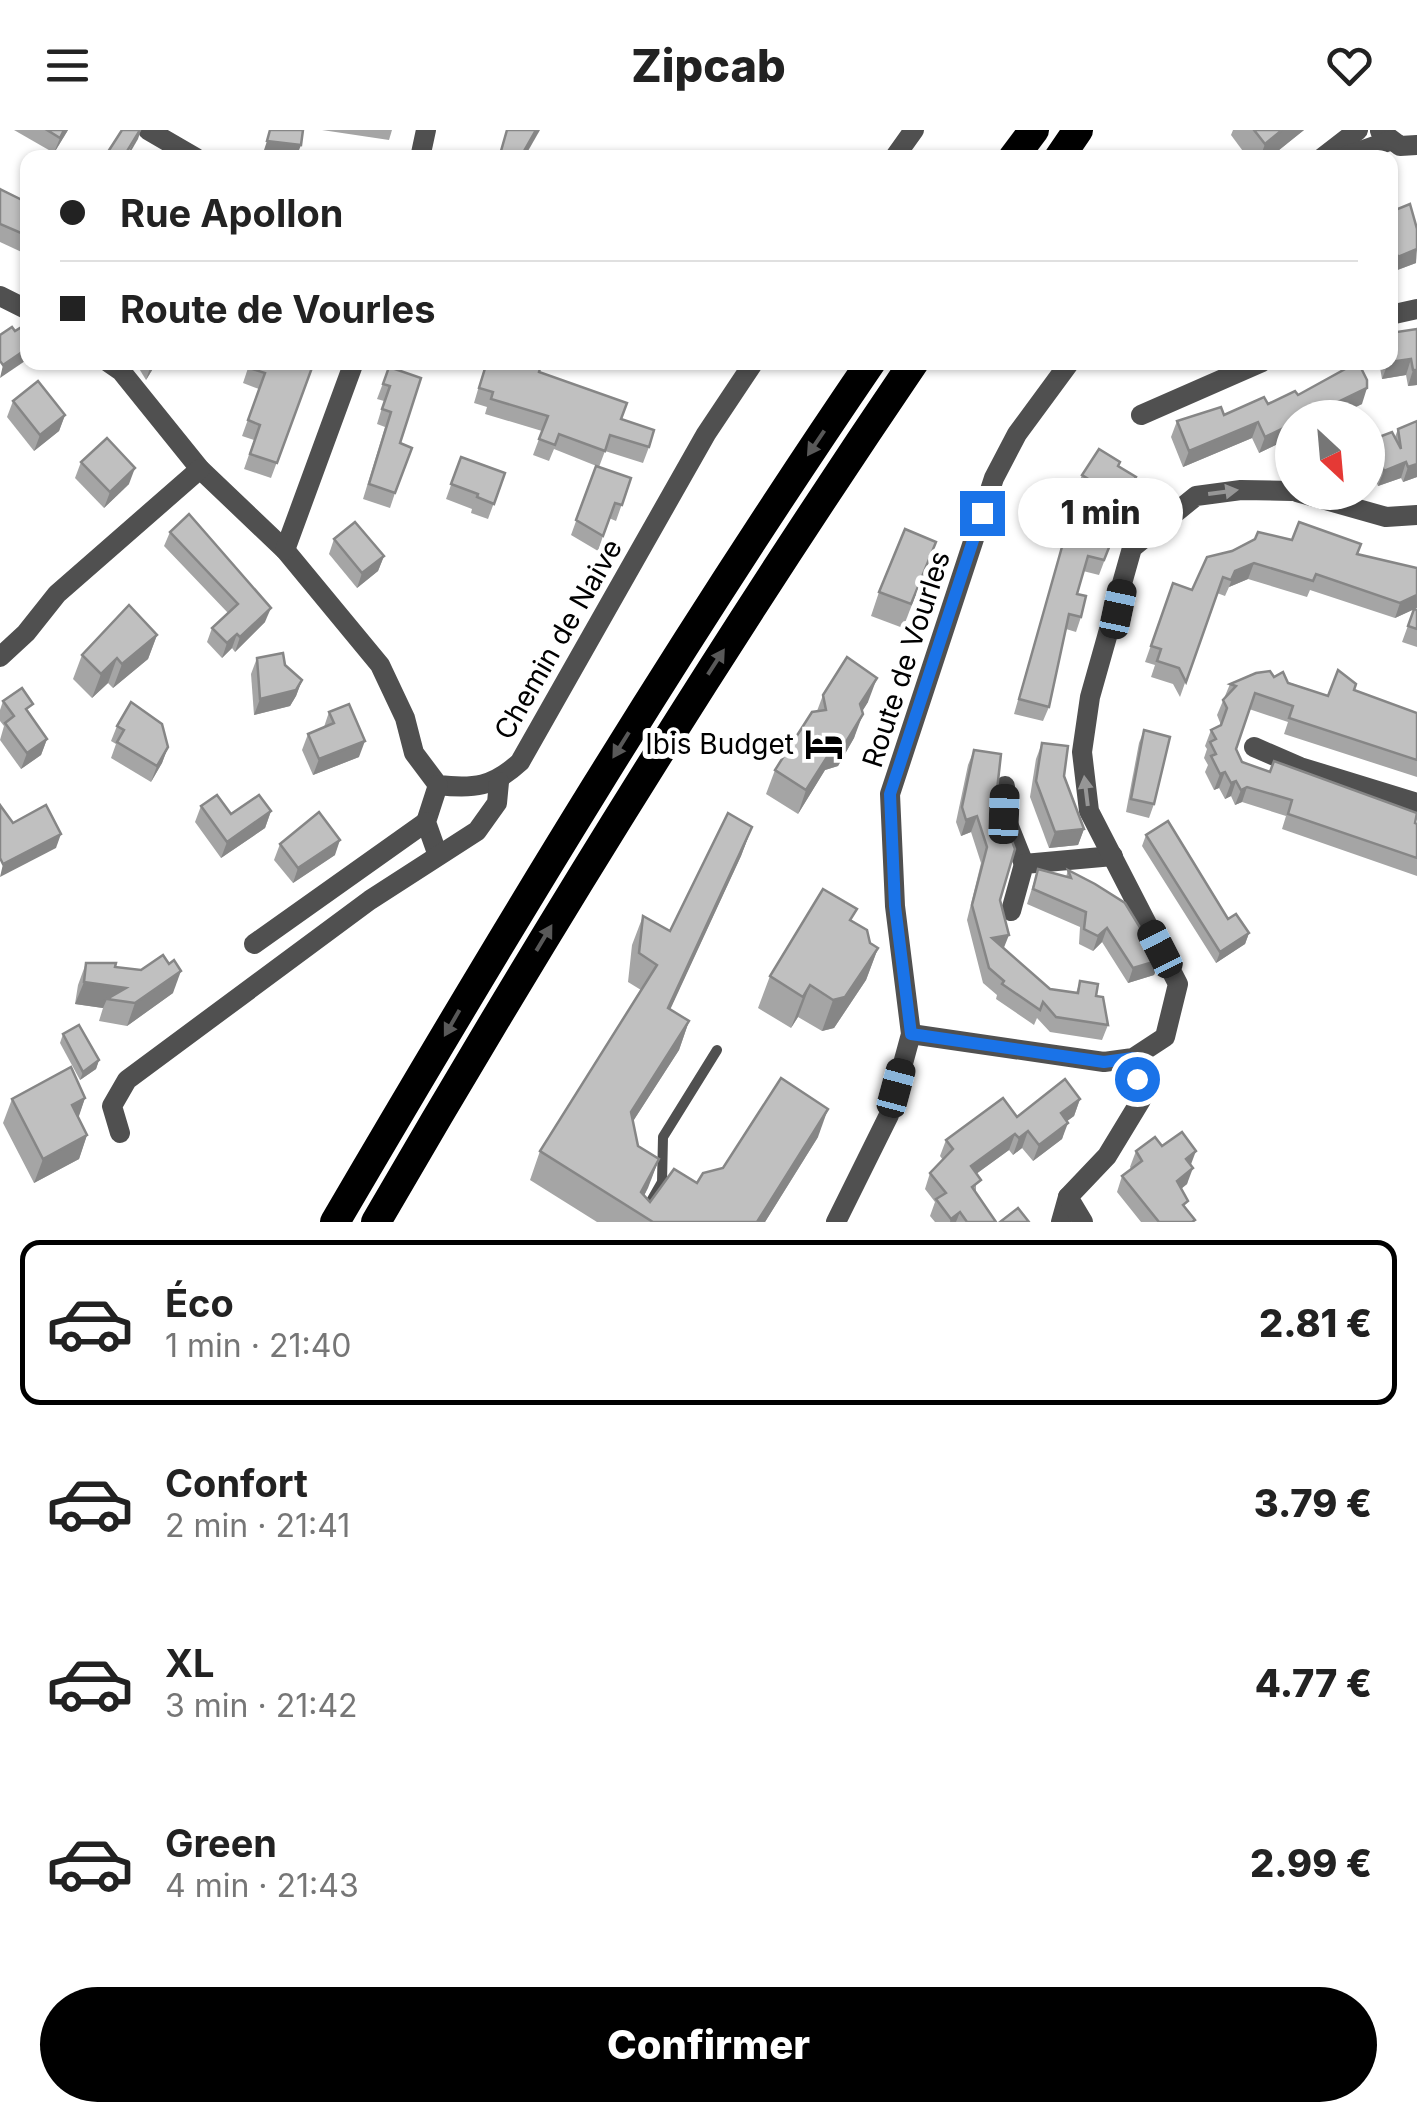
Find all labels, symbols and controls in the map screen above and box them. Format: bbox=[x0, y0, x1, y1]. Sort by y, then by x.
icon: menu bbox=[40, 38, 95, 93]
text: Zipcab bbox=[631, 38, 786, 93]
icon: heart bbox=[1322, 38, 1377, 93]
text: Rue Apollon bbox=[120, 190, 343, 236]
text: Route de Vourles bbox=[120, 286, 436, 332]
north arrow bbox=[1275, 400, 1385, 510]
map controls bbox=[1275, 400, 1385, 510]
one-way arrow bbox=[807, 429, 826, 456]
callout: 1 min bbox=[1017, 478, 1182, 548]
one-way arrow bbox=[1208, 484, 1239, 500]
route end bbox=[960, 491, 1005, 536]
text: 1 min bbox=[1060, 493, 1141, 532]
street label: Chemin de Naive bbox=[487, 533, 629, 745]
street label: Route de Vourles bbox=[855, 547, 957, 771]
car bbox=[1097, 577, 1139, 641]
one-way arrow bbox=[706, 648, 724, 676]
hotel icon: Ibis Budget bbox=[803, 723, 845, 765]
place label: Ibis Budget bbox=[645, 727, 794, 761]
one-way arrow bbox=[613, 731, 630, 759]
one-way arrow bbox=[1078, 775, 1094, 806]
car bbox=[988, 783, 1020, 845]
car bbox=[1133, 915, 1187, 983]
one-way arrow bbox=[535, 924, 552, 952]
one-way arrow bbox=[444, 1009, 461, 1037]
car bbox=[874, 1055, 918, 1121]
route start bbox=[1115, 1057, 1160, 1102]
icon: car bbox=[45, 1278, 135, 1368]
text: Éco bbox=[165, 1280, 234, 1326]
text: 2.81 € bbox=[1259, 1300, 1372, 1346]
text: 1 min · 21:40 bbox=[165, 1326, 352, 1365]
icon: car bbox=[45, 1458, 135, 1548]
text: Confort bbox=[165, 1460, 308, 1506]
text: 3.79 € bbox=[1254, 1480, 1372, 1526]
text: 2 min · 21:41 bbox=[165, 1506, 350, 1545]
icon: car bbox=[45, 1638, 135, 1728]
text: XL bbox=[165, 1640, 215, 1686]
text: 4.77 € bbox=[1255, 1660, 1372, 1706]
text: 3 min · 21:42 bbox=[165, 1686, 358, 1725]
icon: car bbox=[45, 1818, 135, 1908]
text: Green bbox=[165, 1820, 277, 1866]
text: 2.99 € bbox=[1250, 1840, 1372, 1886]
text: 4 min · 21:43 bbox=[165, 1866, 359, 1905]
button: Confirmer bbox=[40, 1987, 1377, 2102]

